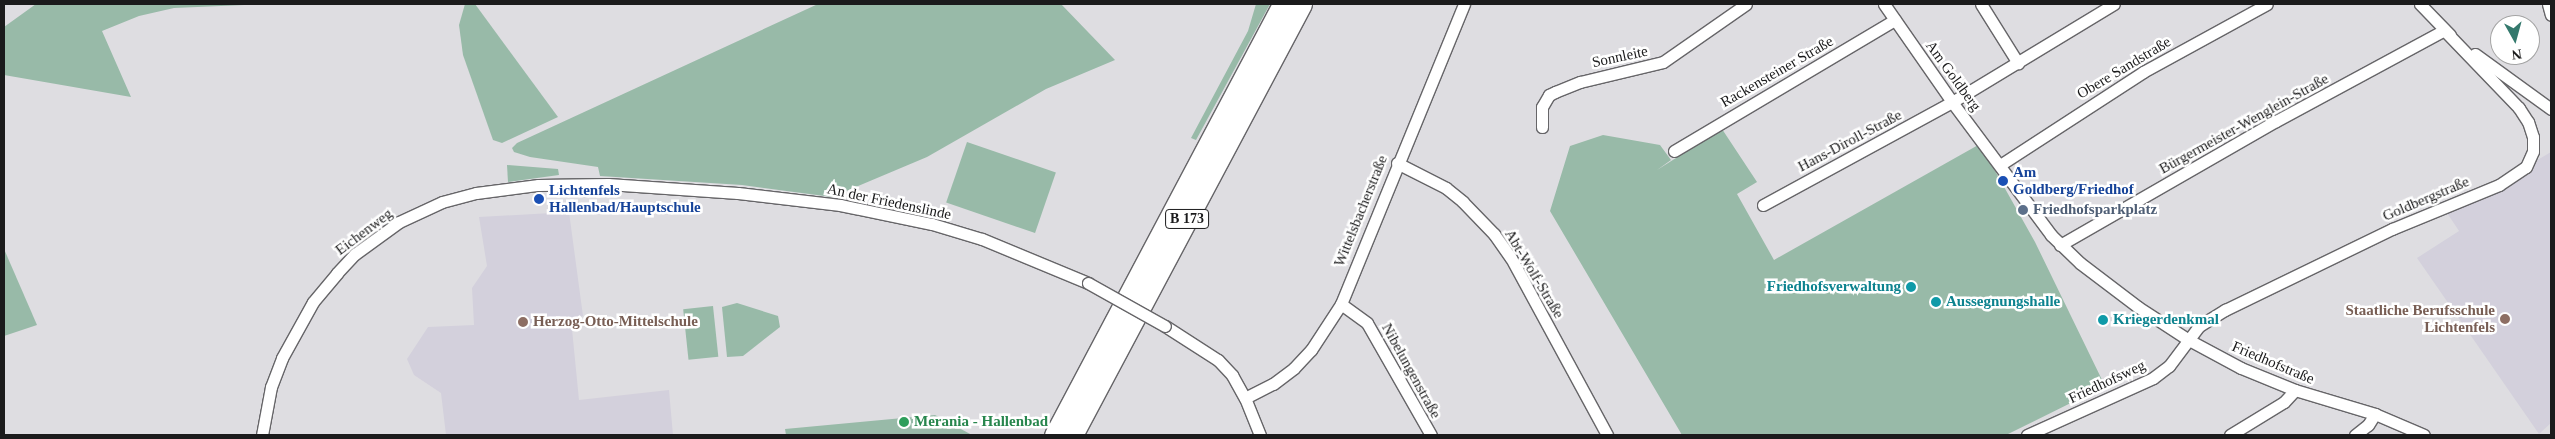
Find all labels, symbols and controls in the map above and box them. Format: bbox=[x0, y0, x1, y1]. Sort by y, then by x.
north arrow bbox=[2490, 15, 2540, 65]
street label: Rackensteiner Straße bbox=[1717, 32, 1837, 112]
street label: Obere Sandstraße bbox=[2074, 33, 2174, 103]
street label: Am Goldberg bbox=[1921, 37, 1985, 115]
street label: Sonnleite bbox=[1590, 42, 1650, 72]
text: N bbox=[2511, 46, 2523, 62]
street label: Bürgermeister-Wenglein-Straße bbox=[2156, 70, 2332, 178]
street label: Hans-Diroll-Straße bbox=[1795, 106, 1905, 176]
street label: Wittelsbacherstraße bbox=[1330, 153, 1392, 269]
place label: Am Goldberg/Friedhof bbox=[2013, 163, 2134, 198]
street label: Goldbergstraße bbox=[2380, 173, 2472, 225]
marker: Am Goldberg/Friedhof bbox=[1997, 175, 2009, 187]
street label: An der Friedenslinde bbox=[825, 180, 953, 224]
place label: Lichtenfels Hallenbad/Hauptschule bbox=[549, 181, 701, 216]
marker: Lichtenfels Hallenbad/Hauptschule bbox=[533, 193, 545, 205]
place label: Friedhofsparkplatz bbox=[2033, 201, 2157, 219]
marker: Friedhofsparkplatz bbox=[2017, 204, 2029, 216]
street label: Eichenweg bbox=[332, 205, 396, 259]
road number: B 173 bbox=[1164, 208, 1210, 230]
street label: Abt-Wolf-Straße bbox=[1500, 226, 1568, 322]
place label: Friedhofsverwaltung bbox=[1767, 278, 1901, 296]
marker: Friedhofsverwaltung bbox=[1905, 281, 1917, 293]
place label: Aussegnungshalle bbox=[1946, 293, 2060, 311]
marker: Aussegnungshalle bbox=[1930, 296, 1942, 308]
place label: Staatliche Berufsschule Lichtenfels bbox=[2345, 301, 2495, 336]
place label: Kriegerdenkmal bbox=[2113, 311, 2219, 329]
place label: Herzog-Otto-Mittelschule bbox=[533, 313, 698, 331]
marker: Staatliche Berufsschule Lichtenfels bbox=[2499, 313, 2511, 325]
marker: Kriegerdenkmal bbox=[2097, 314, 2109, 326]
marker: Herzog-Otto-Mittelschule bbox=[517, 316, 529, 328]
street label: Nibelungenstraße bbox=[1377, 320, 1445, 422]
street label: Friedhofstraße bbox=[2229, 338, 2317, 388]
street label: Friedhofsweg bbox=[2066, 356, 2148, 408]
place label: Merania - Hallenbad bbox=[914, 413, 1048, 431]
marker: Merania - Hallenbad bbox=[898, 416, 910, 428]

